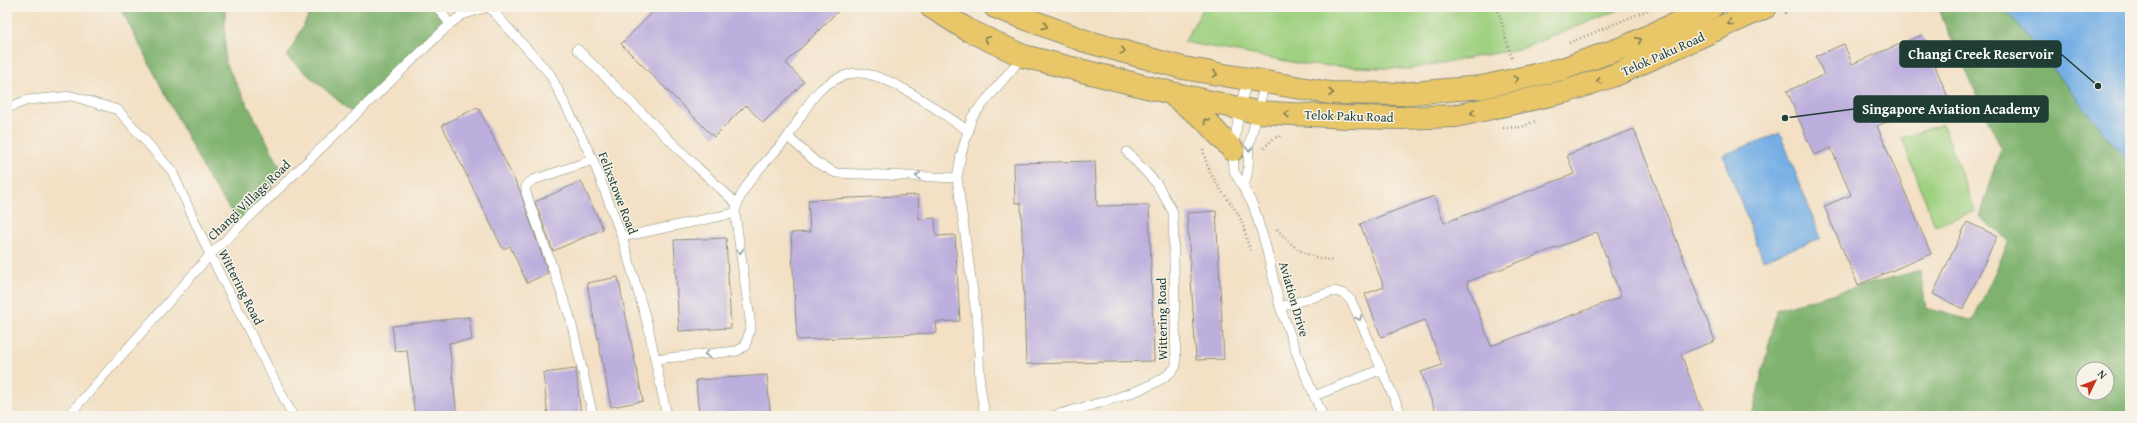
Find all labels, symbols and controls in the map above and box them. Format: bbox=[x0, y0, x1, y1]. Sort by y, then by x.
one-way arrow bbox=[1727, 18, 1735, 26]
one-way arrow bbox=[1041, 22, 1048, 30]
street label: Telok Paku Road bbox=[1618, 27, 1708, 81]
one-way arrow bbox=[984, 36, 992, 44]
one-way arrow bbox=[1636, 37, 1643, 45]
callout: Changi Creek Reservoir bbox=[1900, 41, 2061, 67]
text: Changi Creek Reservoir bbox=[1908, 44, 2054, 64]
one-way arrow bbox=[1119, 46, 1126, 55]
one-way arrow bbox=[1212, 69, 1218, 78]
one-way arrow bbox=[1512, 76, 1519, 84]
one-way arrow bbox=[1595, 76, 1602, 84]
one-way arrow bbox=[1328, 88, 1334, 97]
callout: Singapore Aviation Academy bbox=[1854, 96, 2048, 122]
text: Singapore Aviation Academy bbox=[1862, 99, 2041, 119]
street label: Telok Paku Road bbox=[1304, 105, 1394, 127]
one-way arrow bbox=[1470, 108, 1476, 116]
one-way arrow bbox=[1284, 109, 1290, 118]
one-way arrow bbox=[1203, 118, 1211, 126]
one-way arrow bbox=[1245, 146, 1254, 152]
street label: Felixstowe Road bbox=[594, 149, 643, 237]
street label: Changi Village Road bbox=[203, 155, 295, 245]
one-way arrow bbox=[915, 172, 921, 181]
street label: Wittering Road bbox=[214, 246, 268, 328]
one-way arrow bbox=[735, 248, 744, 255]
street label: Aviation Drive bbox=[1274, 259, 1314, 339]
street label: Wittering Road bbox=[1152, 277, 1172, 361]
one-way arrow bbox=[1355, 314, 1363, 321]
one-way arrow bbox=[704, 349, 710, 358]
north arrow bbox=[2075, 361, 2115, 401]
text: N bbox=[2094, 366, 2111, 383]

